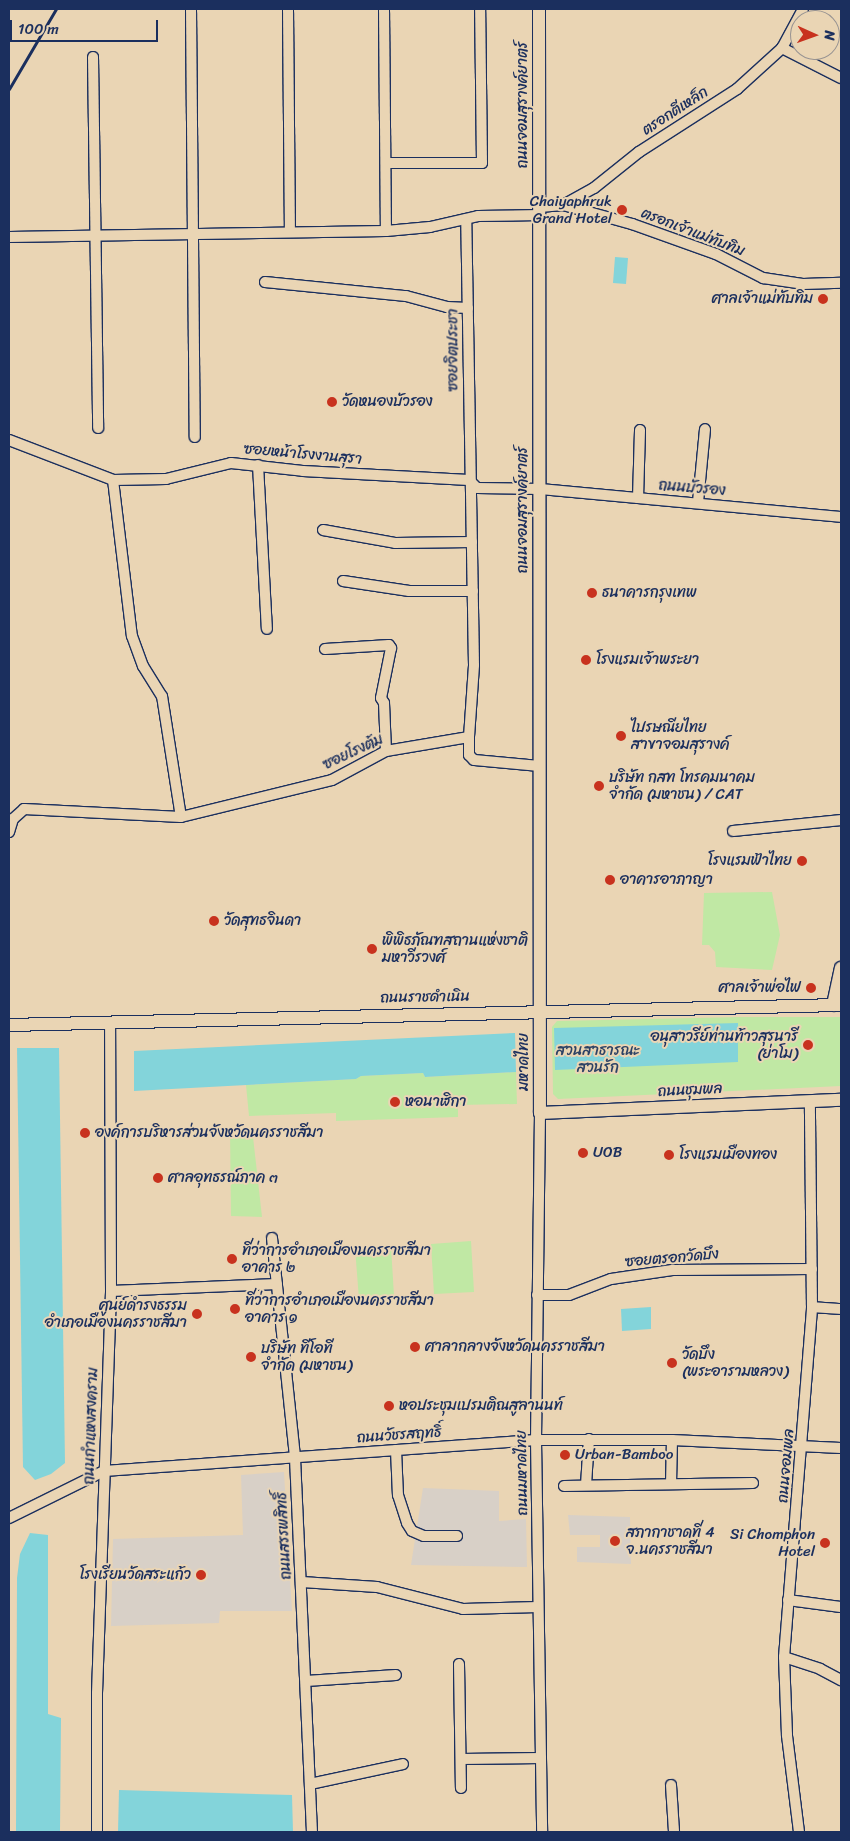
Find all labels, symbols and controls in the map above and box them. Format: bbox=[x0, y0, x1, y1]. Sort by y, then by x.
scale bar bbox=[12, 10, 160, 42]
north arrow bbox=[790, 10, 840, 60]
text: 100 m bbox=[18, 16, 59, 42]
text: N bbox=[817, 30, 842, 41]
street label: ถนนจอมสุรางค์ยาตร์ bbox=[514, 42, 532, 168]
street label: ตรอกตีเหล็ก bbox=[639, 83, 711, 139]
place label: Chaiyaphruk Grand Hotel bbox=[530, 192, 612, 227]
marker: Chaiyaphruk Grand Hotel bbox=[616, 204, 628, 216]
street label: ตรอกเจ้าแม่ทับทิม bbox=[639, 204, 747, 260]
place label: ศาลเจ้าแม่ทับทิม bbox=[712, 290, 813, 308]
marker: ศาลเจ้าแม่ทับทิม bbox=[817, 293, 829, 305]
street label: ซอยจิตประชา bbox=[444, 309, 462, 391]
place label: วัดหนองบัวรอง bbox=[342, 393, 433, 411]
marker: วัดหนองบัวรอง bbox=[326, 396, 338, 408]
street label: ซอยหน้าโรงงานสุรา bbox=[243, 440, 363, 468]
street label: ถนนจอมสุรางค์ยาตร์ bbox=[514, 447, 532, 573]
street label: ถนนบัวรอง bbox=[658, 476, 726, 500]
place label: ธนาคารกรุงเทพ bbox=[602, 584, 697, 602]
marker: ธนาคารกรุงเทพ bbox=[586, 587, 598, 599]
place label: โรงแรมเจ้าพระยา bbox=[596, 651, 699, 669]
marker: โรงแรมเจ้าพระยา bbox=[580, 654, 592, 666]
place label: ไปรษณียไทย สาขาจอมสุรางค์ bbox=[631, 718, 730, 753]
street label: ซอยโรงต้ม bbox=[320, 730, 386, 774]
marker: ไปรษณียไทย สาขาจอมสุรางค์ bbox=[615, 730, 627, 742]
place label: บริษัท กสท โทรคมนาคม จำกัด (มหาชน) / CAT bbox=[609, 768, 755, 803]
marker: บริษัท กสท โทรคมนาคม จำกัด (มหาชน) / CAT bbox=[593, 780, 605, 792]
place label: โรงแรมฟ้าไทย bbox=[708, 852, 792, 870]
marker: โรงแรมฟ้าไทย bbox=[796, 855, 808, 867]
place label: อาคารอาภาญา bbox=[620, 871, 713, 889]
marker: อาคารอาภาญา bbox=[604, 874, 616, 886]
place label: วัดสุทธจินดา bbox=[224, 912, 301, 930]
marker: วัดสุทธจินดา bbox=[208, 915, 220, 927]
place label: พิพิธภัณฑสถานแห่งชาติ มหาวีรวงศ์ bbox=[382, 931, 528, 966]
marker: พิพิธภัณฑสถานแห่งชาติ มหาวีรวงศ์ bbox=[366, 943, 378, 955]
place label: ศาลเจ้าพ่อไฟ bbox=[718, 979, 801, 997]
marker: ศาลเจ้าพ่อไฟ bbox=[805, 982, 817, 994]
street label: ถนนราชดำเนิน bbox=[380, 987, 470, 1007]
place label: อนุสาวรีย์ท่านท้าวสุรนารี (ย่าโม) bbox=[651, 1027, 798, 1062]
street label: มหาดไทย bbox=[515, 1033, 533, 1091]
marker: อนุสาวรีย์ท่านท้าวสุรนารี (ย่าโม) bbox=[802, 1039, 814, 1051]
park label: สวนสาธารณะ สวนรัก bbox=[556, 1041, 640, 1076]
street label: ถนนชุมพล bbox=[657, 1079, 723, 1101]
place label: หอนาฬิกา bbox=[405, 1093, 467, 1111]
marker: หอนาฬิกา bbox=[389, 1096, 401, 1108]
place label: องค์การบริหารส่วนจังหวัดนครราชสีมา bbox=[95, 1124, 324, 1142]
marker: องค์การบริหารส่วนจังหวัดนครราชสีมา bbox=[79, 1127, 91, 1139]
place label: UOB bbox=[593, 1144, 622, 1162]
place label: โรงแรมเมืองทอง bbox=[679, 1146, 777, 1164]
marker: UOB bbox=[577, 1147, 589, 1159]
marker: โรงแรมเมืองทอง bbox=[663, 1149, 675, 1161]
place label: ศาลอุทธรณ์ภาค ๓ bbox=[168, 1169, 278, 1187]
marker: ศาลอุทธรณ์ภาค ๓ bbox=[152, 1172, 164, 1184]
place label: ที่ว่าการอำเภอเมืองนครราชสีมา อาคาร ๒ bbox=[242, 1241, 431, 1276]
street label: ซอยตรอกวัดบึง bbox=[624, 1245, 720, 1271]
marker: ที่ว่าการอำเภอเมืองนครราชสีมา อาคาร ๒ bbox=[226, 1253, 238, 1265]
place label: ที่ว่าการอำเภอเมืองนครราชสีมา อาคาร ๑ bbox=[245, 1291, 434, 1326]
place label: ศูนย์ดำรงธรรม อำเภอเมืองนครราชสีมา bbox=[45, 1296, 187, 1331]
marker: ที่ว่าการอำเภอเมืองนครราชสีมา อาคาร ๑ bbox=[229, 1303, 241, 1315]
marker: ศูนย์ดำรงธรรม อำเภอเมืองนครราชสีมา bbox=[191, 1308, 203, 1320]
place label: ศาลากลางจังหวัดนครราชสีมา bbox=[425, 1338, 605, 1356]
place label: บริษัท ทีโอที จำกัด (มหาชน) bbox=[261, 1339, 352, 1374]
marker: ศาลากลางจังหวัดนครราชสีมา bbox=[409, 1341, 421, 1353]
place label: วัดบึง (พระอารามหลวง) bbox=[682, 1345, 788, 1380]
marker: บริษัท ทีโอที จำกัด (มหาชน) bbox=[245, 1351, 257, 1363]
marker: วัดบึง (พระอารามหลวง) bbox=[666, 1357, 678, 1369]
street label: ถนนกำแหงสงคราม bbox=[80, 1367, 102, 1485]
place label: หอประชุมเปรมติณสูลานนท์ bbox=[399, 1397, 563, 1415]
marker: หอประชุมเปรมติณสูลานนท์ bbox=[383, 1400, 395, 1412]
street label: ถนนวัชรสฤทธิ์ bbox=[356, 1423, 442, 1447]
street label: ถนนจอมพล bbox=[774, 1428, 798, 1504]
street label: ถนนมหาดไทย bbox=[512, 1430, 532, 1516]
place label: Urban-Bamboo bbox=[575, 1446, 673, 1464]
marker: Urban-Bamboo bbox=[559, 1449, 571, 1461]
street label: ถนนสรรพสิทธิ์ bbox=[273, 1492, 295, 1580]
place label: สภากาชาดที่ 4 จ.นครราชสีมา bbox=[626, 1523, 715, 1558]
place label: Si Chomphon Hotel bbox=[730, 1525, 815, 1560]
marker: สภากาชาดที่ 4 จ.นครราชสีมา bbox=[608, 1534, 622, 1548]
marker: Si Chomphon Hotel bbox=[819, 1537, 831, 1549]
place label: โรงเรียนวัดสระแก้ว bbox=[79, 1566, 191, 1584]
marker: โรงเรียนวัดสระแก้ว bbox=[195, 1569, 207, 1581]

